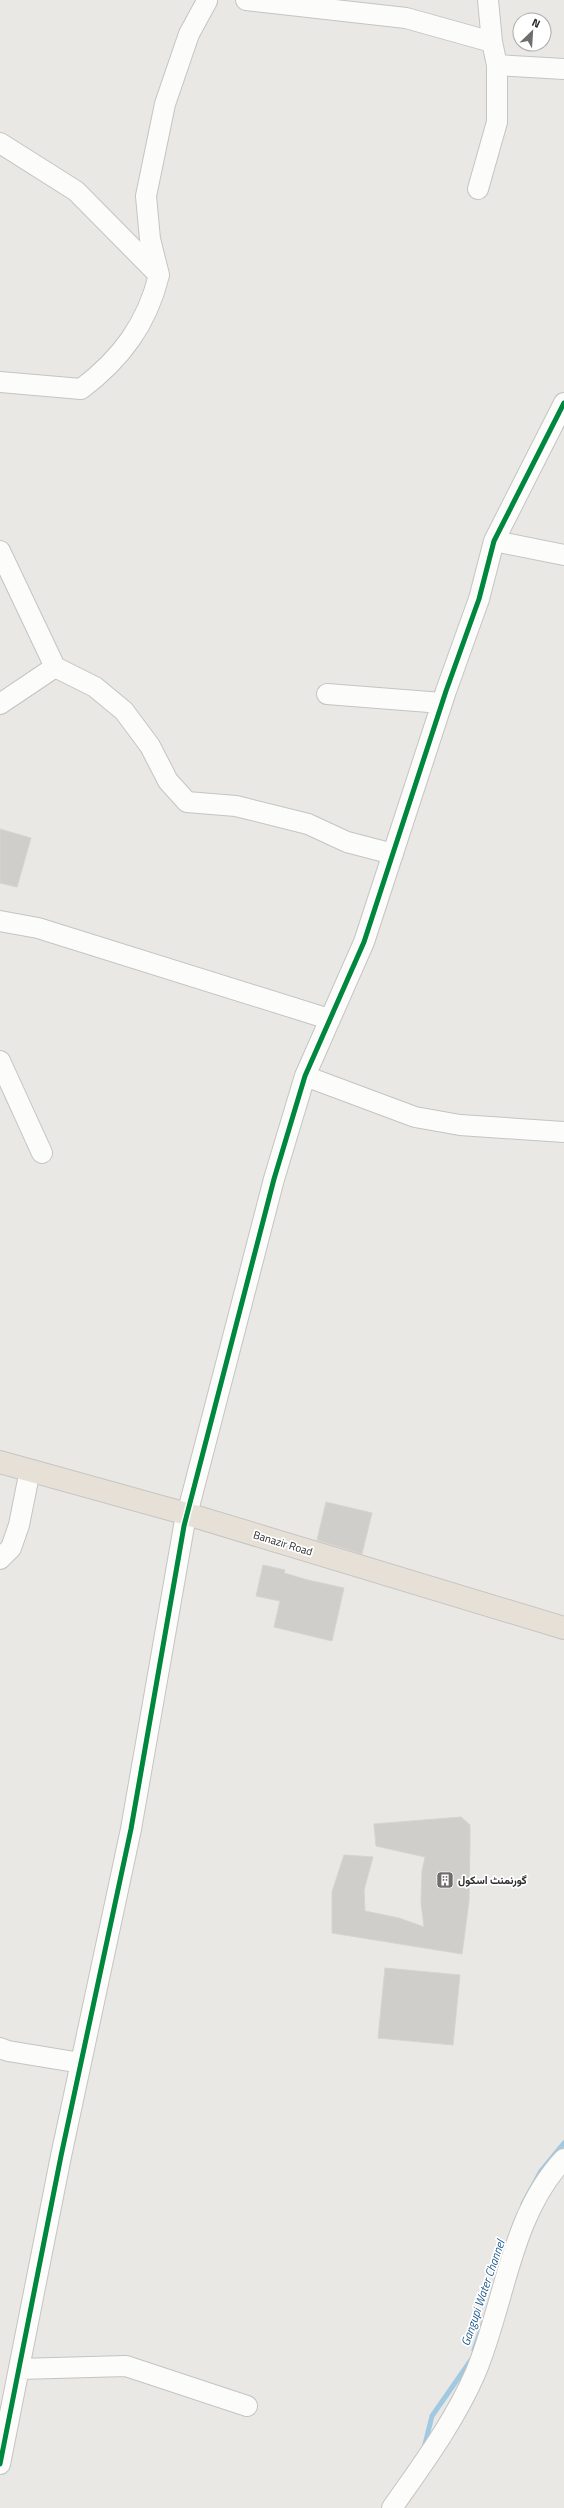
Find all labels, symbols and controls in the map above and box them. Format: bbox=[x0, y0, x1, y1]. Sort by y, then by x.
north arrow bbox=[512, 12, 552, 52]
text: N bbox=[529, 14, 543, 32]
street label: Banazir Road bbox=[251, 1526, 315, 1560]
building icon: گورنمنٹ اسکول bbox=[435, 1870, 455, 1890]
place label: گورنمنٹ اسکول bbox=[458, 1872, 527, 1888]
water label: Gangupi Water Channel bbox=[455, 2236, 510, 2348]

